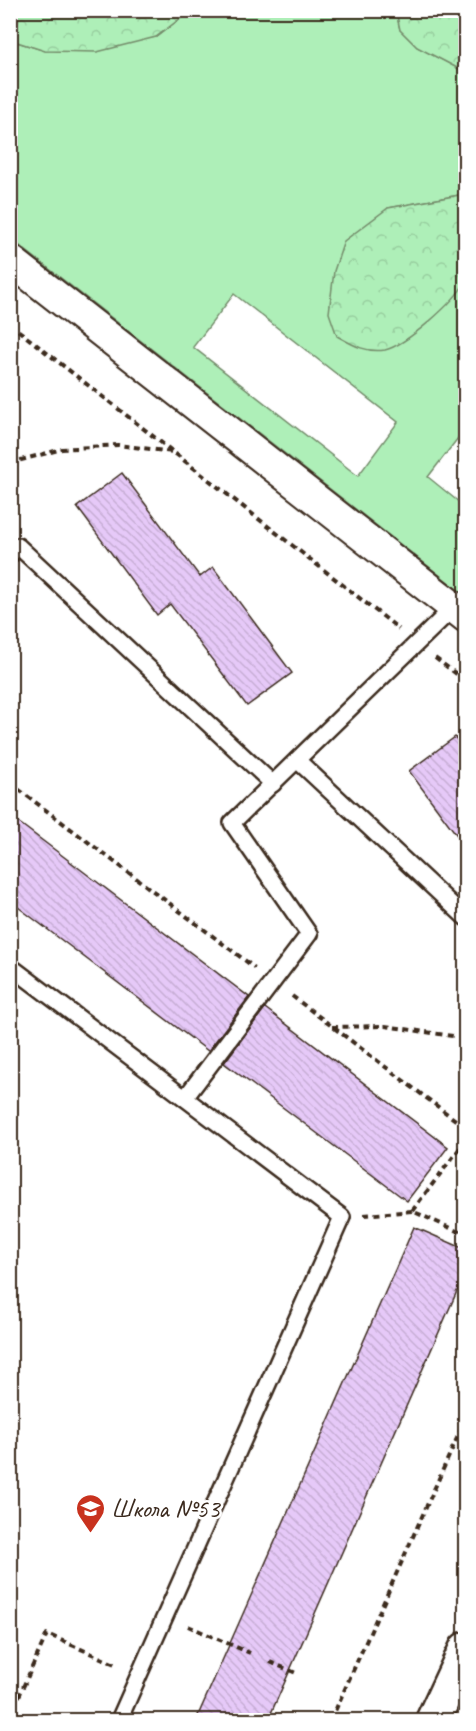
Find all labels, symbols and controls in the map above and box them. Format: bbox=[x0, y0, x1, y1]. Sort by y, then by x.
school or university icon: Школа №53 bbox=[74, 1492, 106, 1534]
place label: Школа №53 bbox=[111, 1492, 222, 1525]

